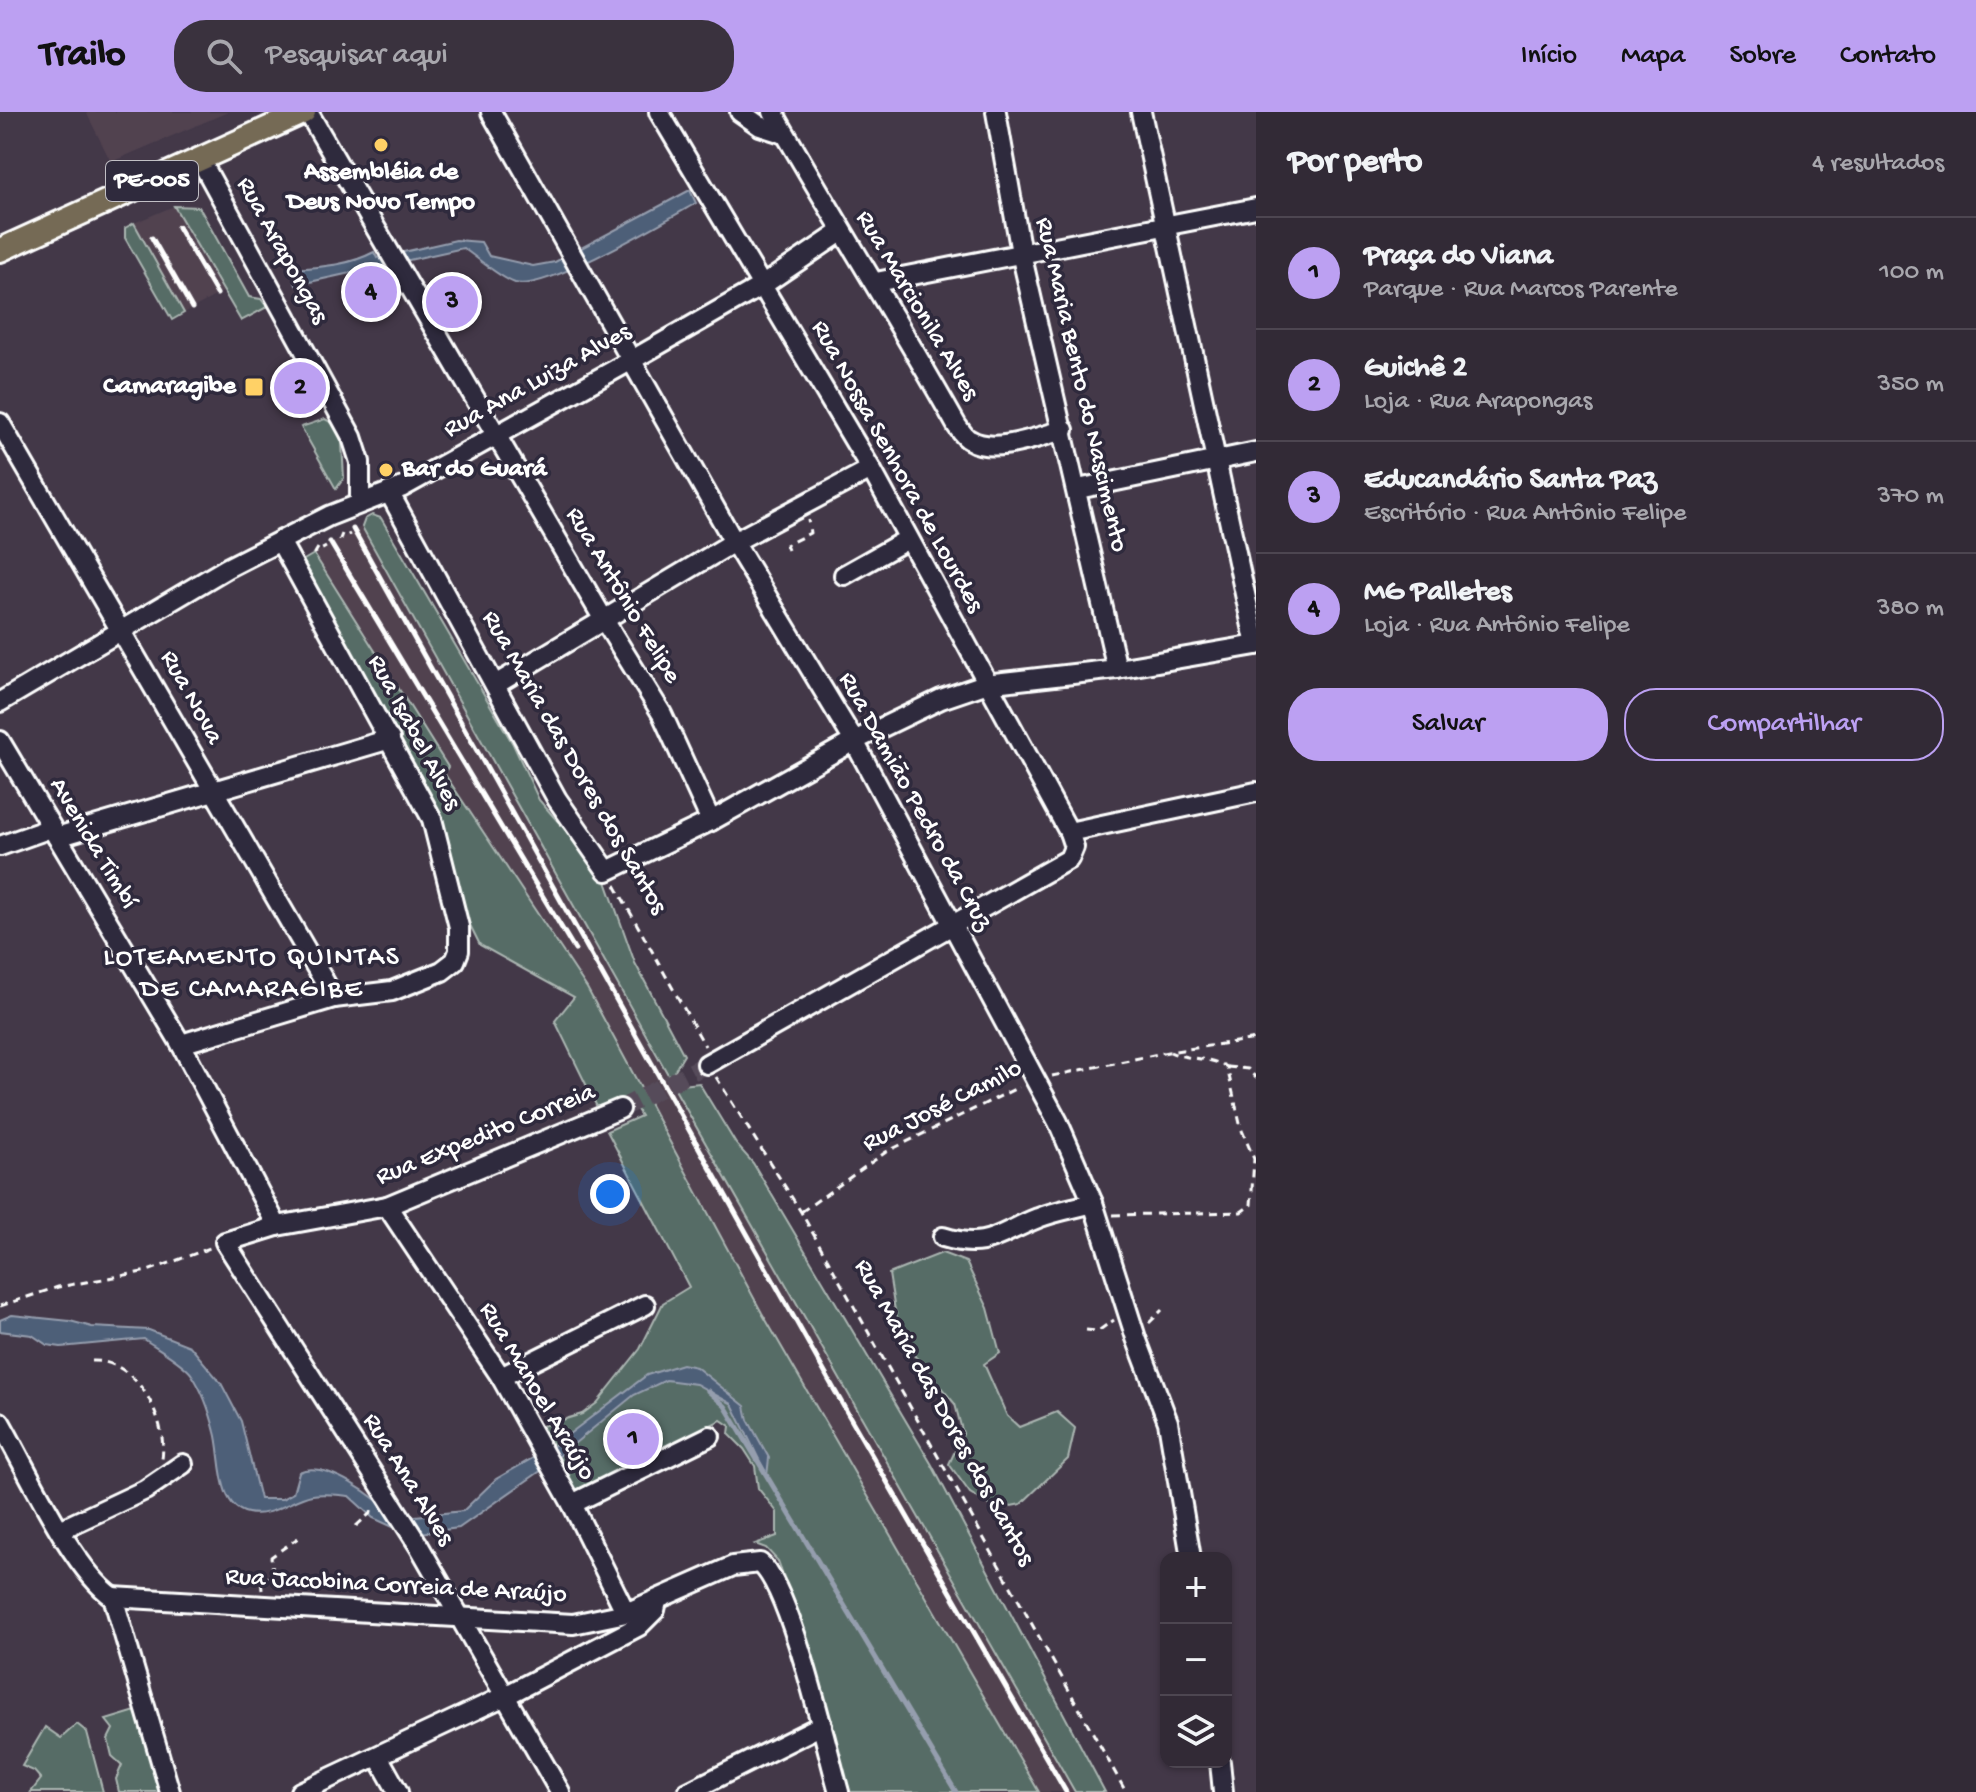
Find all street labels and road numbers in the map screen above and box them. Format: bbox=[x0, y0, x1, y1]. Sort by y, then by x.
road number: PE-005 bbox=[106, 161, 198, 201]
street label: Rua Arapongas bbox=[228, 172, 335, 331]
street label: Rua Marcionila Alves bbox=[847, 205, 986, 408]
street label: Rua Maria Bento do Nascimento bbox=[1026, 215, 1134, 555]
street label: Rua Nossa Senhora de Lourdes bbox=[803, 316, 990, 620]
street label: Rua Ana Luiza Alves bbox=[439, 317, 638, 446]
street label: Rua Antônio Felipe bbox=[557, 502, 687, 690]
street label: Rua Maria das Dores dos Santos bbox=[473, 606, 674, 922]
street label: Rua Nova bbox=[152, 646, 229, 752]
street label: Rua Isabel Alves bbox=[359, 650, 468, 817]
street label: Rua Damião Pedro da Cruz bbox=[830, 667, 999, 938]
street label: Avenida Timbí bbox=[41, 773, 144, 916]
street label: Rua José Camilo bbox=[858, 1054, 1028, 1160]
street label: Rua Expedito Correia bbox=[372, 1077, 601, 1194]
street label: Rua Maria das Dores dos Santos bbox=[846, 1254, 1041, 1573]
street label: Rua Manoel Araújo bbox=[471, 1297, 601, 1487]
street label: Rua Ana Alves bbox=[354, 1408, 461, 1553]
street label: Rua Jacobina Correia de Araújo bbox=[224, 1563, 568, 1611]

